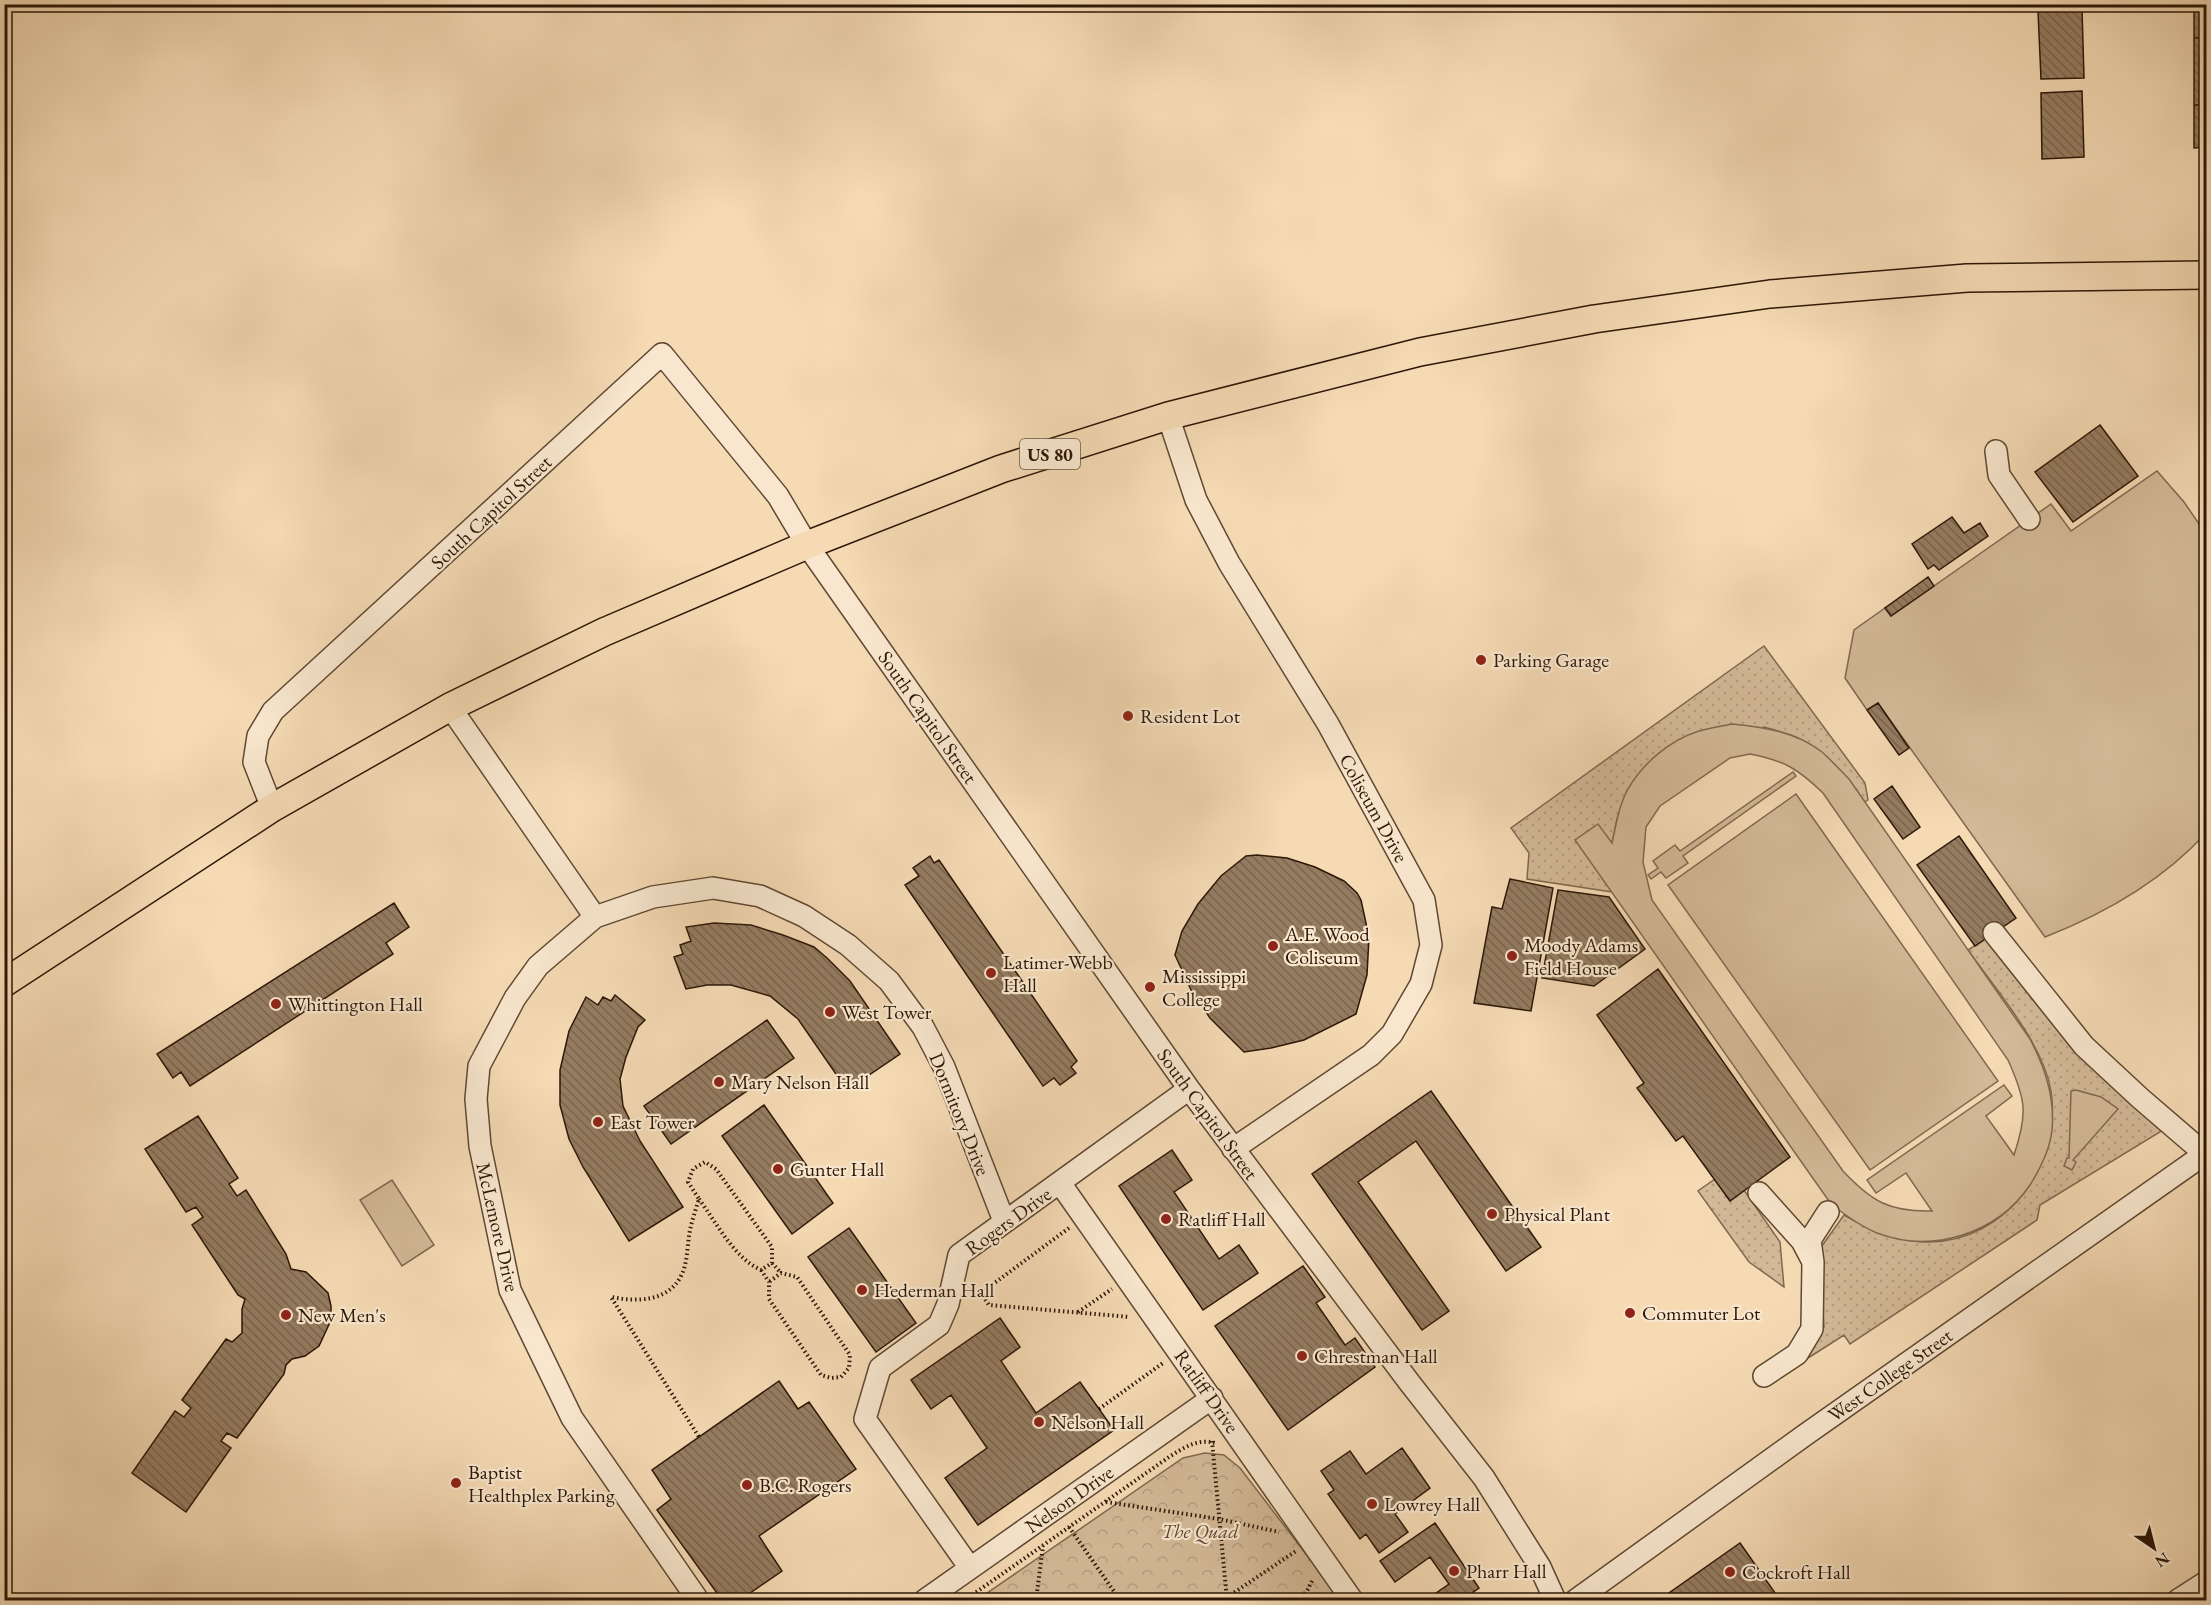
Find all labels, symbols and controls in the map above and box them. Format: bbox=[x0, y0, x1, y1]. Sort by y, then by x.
road number: US 80 bbox=[1020, 439, 1080, 469]
street label: South Capitol Street bbox=[425, 449, 558, 575]
street label: South Capitol Street bbox=[872, 645, 984, 789]
place label: Parking Garage bbox=[1493, 647, 1609, 673]
marker: Parking Garage bbox=[1474, 653, 1488, 667]
place label: Resident Lot bbox=[1140, 703, 1241, 729]
marker: Resident Lot bbox=[1121, 709, 1135, 723]
street label: Coliseum Drive bbox=[1333, 749, 1415, 867]
place label: A.E. Wood Coliseum bbox=[1284, 921, 1370, 970]
place label: Moody Adams Field House bbox=[1524, 932, 1638, 981]
marker: A.E. Wood Coliseum bbox=[1266, 939, 1280, 953]
place label: Latimer-Webb Hall bbox=[1003, 949, 1113, 998]
marker: Moody Adams Field House bbox=[1505, 949, 1519, 963]
place label: Mississippi College bbox=[1162, 963, 1246, 1012]
marker: Latimer-Webb Hall bbox=[984, 966, 998, 980]
marker: Mississippi College bbox=[1143, 980, 1157, 994]
place label: Whittington Hall bbox=[288, 991, 423, 1017]
marker: Whittington Hall bbox=[269, 997, 283, 1011]
place label: West Tower bbox=[842, 999, 932, 1025]
marker: West Tower bbox=[823, 1005, 837, 1019]
street label: South Capitol Street bbox=[1152, 1043, 1265, 1185]
street label: Dormitory Drive bbox=[924, 1049, 997, 1180]
place label: Mary Nelson Hall bbox=[731, 1069, 869, 1095]
marker: Mary Nelson Hall bbox=[712, 1075, 726, 1089]
place label: East Tower bbox=[610, 1109, 694, 1135]
marker: East Tower bbox=[591, 1115, 605, 1129]
place label: Gunter Hall bbox=[790, 1156, 884, 1182]
street label: McLemore Drive bbox=[470, 1160, 526, 1294]
marker: Gunter Hall bbox=[771, 1162, 785, 1176]
street label: Rogers Drive bbox=[960, 1181, 1056, 1261]
place label: Physical Plant bbox=[1504, 1201, 1611, 1227]
place label: Ratliff Hall bbox=[1178, 1206, 1266, 1232]
marker: Physical Plant bbox=[1485, 1207, 1499, 1221]
marker: Ratliff Hall bbox=[1159, 1212, 1173, 1226]
place label: Hederman Hall bbox=[874, 1277, 994, 1303]
marker: Hederman Hall bbox=[855, 1283, 869, 1297]
place label: Commuter Lot bbox=[1642, 1300, 1761, 1326]
place label: New Men's bbox=[298, 1302, 386, 1328]
marker: Commuter Lot bbox=[1623, 1306, 1637, 1320]
marker: New Men's bbox=[279, 1308, 293, 1322]
street label: West College Street bbox=[1823, 1322, 1958, 1428]
place label: Chrestman Hall bbox=[1314, 1343, 1438, 1369]
street label: Ratliff Drive bbox=[1169, 1344, 1245, 1438]
marker: Chrestman Hall bbox=[1295, 1349, 1309, 1363]
place label: Nelson Hall bbox=[1051, 1409, 1144, 1435]
marker: Nelson Hall bbox=[1032, 1415, 1046, 1429]
place label: Baptist Healthplex Parking bbox=[468, 1459, 615, 1508]
street label: Nelson Drive bbox=[1020, 1459, 1118, 1539]
place label: B.C. Rogers bbox=[759, 1472, 851, 1498]
marker: Baptist Healthplex Parking bbox=[449, 1476, 463, 1490]
marker: B.C. Rogers bbox=[740, 1478, 754, 1492]
place label: Lowrey Hall bbox=[1384, 1491, 1480, 1517]
marker: Lowrey Hall bbox=[1365, 1497, 1379, 1511]
park label: The Quad bbox=[1161, 1518, 1239, 1544]
north arrow bbox=[2124, 1518, 2184, 1578]
text: N bbox=[2151, 1548, 2174, 1572]
place label: Pharr Hall bbox=[1466, 1558, 1547, 1584]
place label: Cockroft Hall bbox=[1742, 1559, 1851, 1585]
marker: Pharr Hall bbox=[1447, 1564, 1461, 1578]
marker: Cockroft Hall bbox=[1723, 1565, 1737, 1579]

